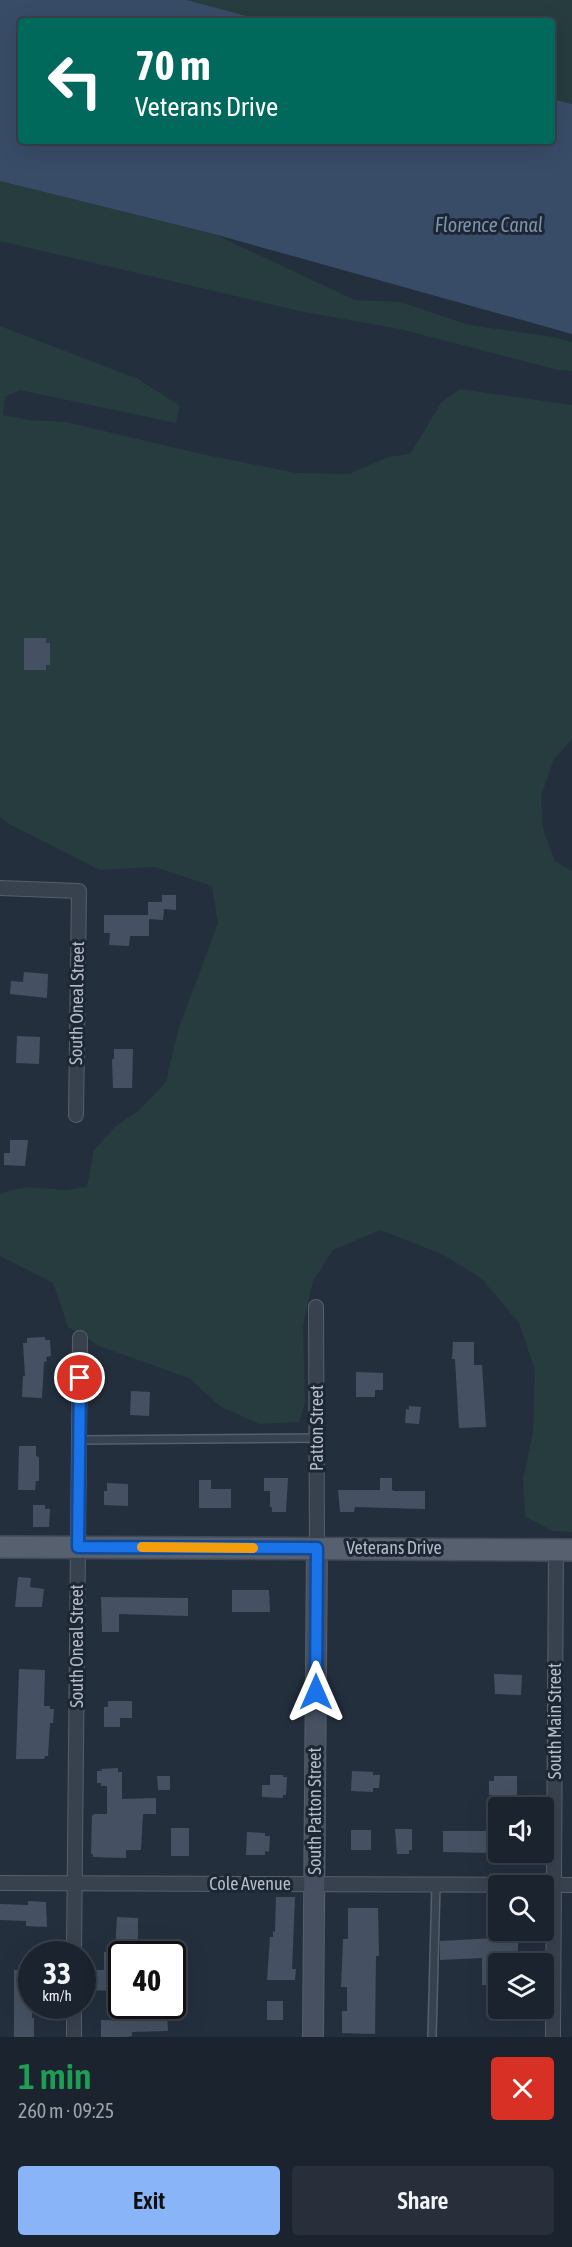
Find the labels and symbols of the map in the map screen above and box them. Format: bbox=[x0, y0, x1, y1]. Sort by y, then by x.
water label: Florence Canal bbox=[435, 213, 543, 236]
street label: South Oneal Street bbox=[65, 941, 88, 1065]
pin bbox=[54, 1352, 105, 1403]
street label: Patton Street bbox=[306, 1385, 327, 1471]
street label: Veterans Drive bbox=[346, 1537, 442, 1558]
street label: South Oneal Street bbox=[66, 1584, 87, 1708]
position arrow bbox=[284, 1660, 348, 1724]
street label: South Main Street bbox=[544, 1663, 565, 1779]
street label: South Patton Street bbox=[304, 1747, 325, 1875]
street label: Cole Avenue bbox=[209, 1873, 291, 1894]
speed limit sign: 40 bbox=[108, 1941, 186, 2019]

